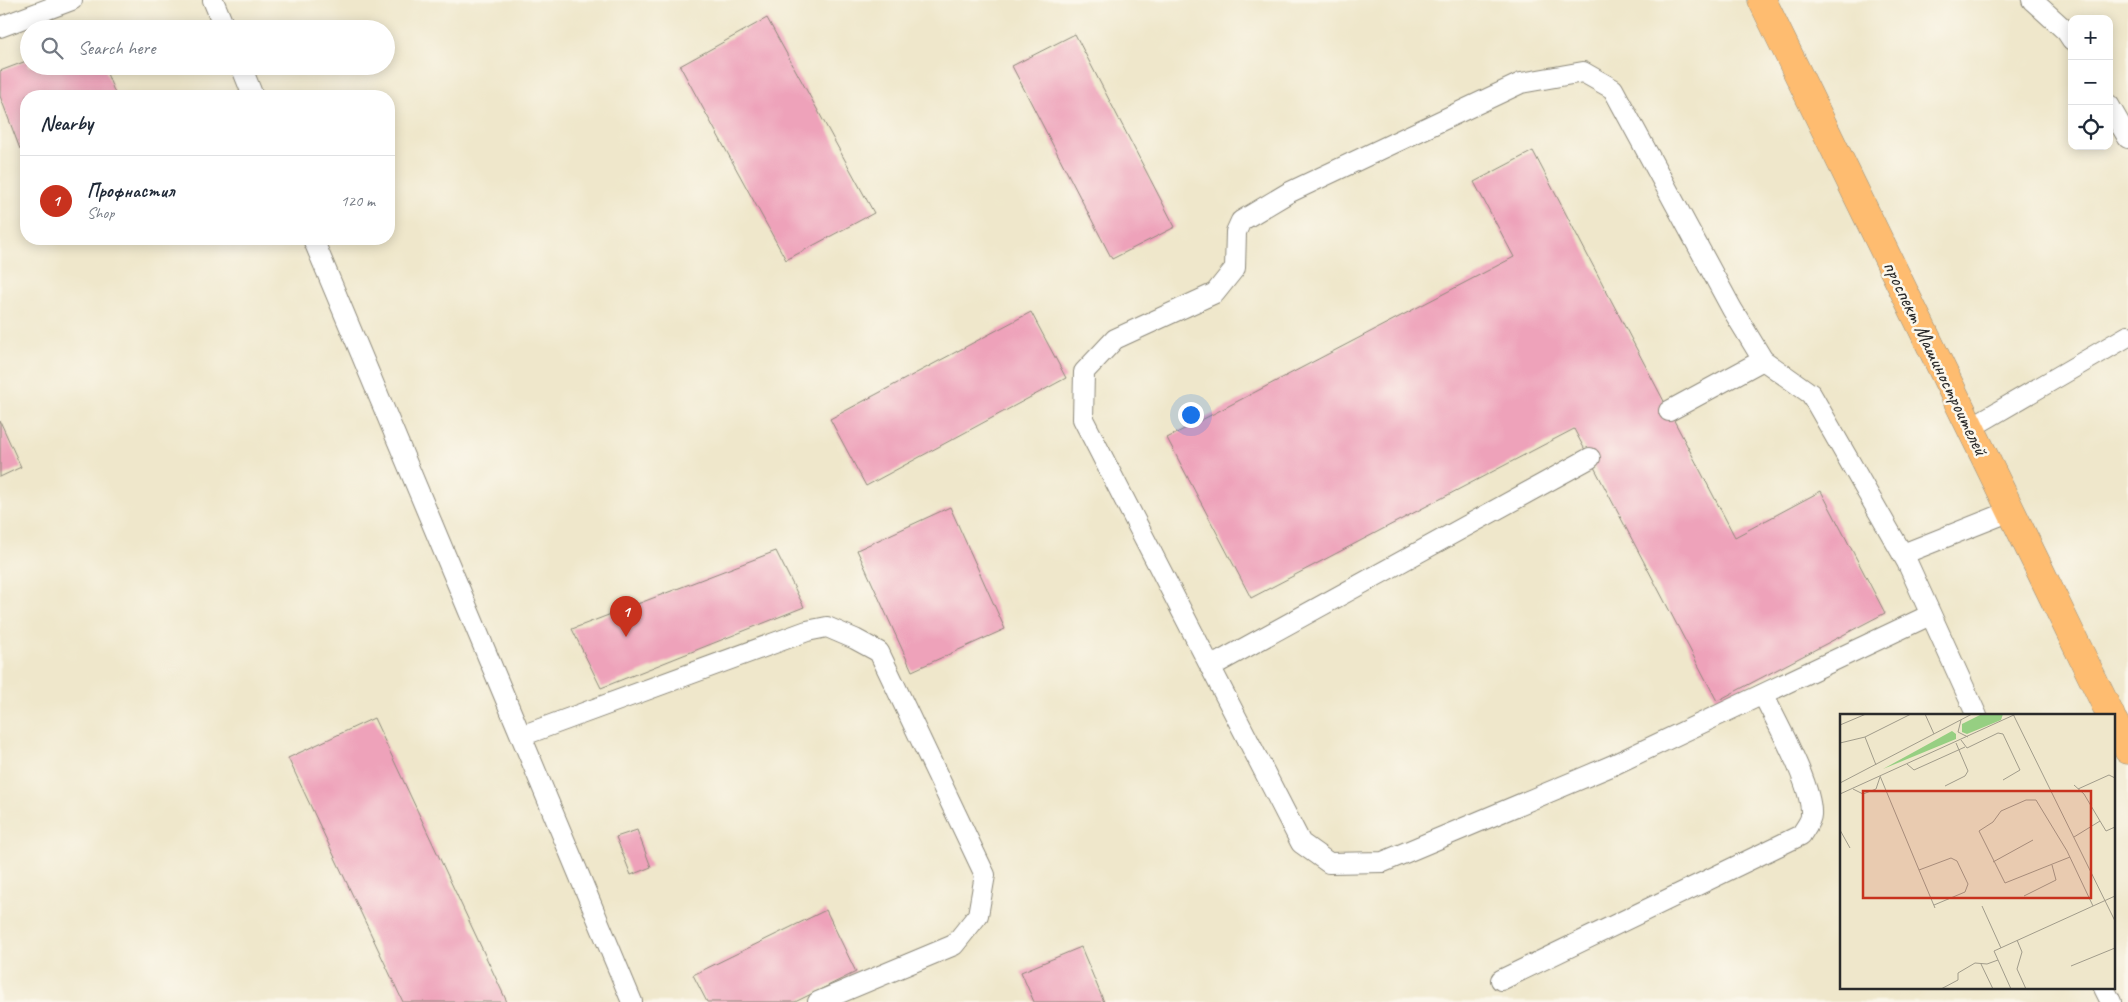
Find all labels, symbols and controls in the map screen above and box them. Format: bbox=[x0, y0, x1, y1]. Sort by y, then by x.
map controls bbox=[2068, 15, 2113, 150]
button: + bbox=[2068, 15, 2113, 60]
search box bbox=[20, 20, 395, 75]
icon: search bbox=[38, 34, 66, 62]
text: Search here bbox=[78, 36, 155, 60]
button: − bbox=[2068, 60, 2113, 105]
button: locate bbox=[2068, 105, 2113, 150]
text: Nearby bbox=[40, 110, 93, 136]
text: Профнастил bbox=[87, 179, 175, 203]
text: 1 bbox=[52, 191, 60, 211]
text: 120 m bbox=[341, 191, 375, 211]
text: Shop bbox=[87, 203, 114, 223]
street label: проспект Машиностроителей bbox=[1877, 256, 1995, 461]
your location bbox=[1178, 402, 1204, 428]
pin: 1 bbox=[610, 596, 642, 637]
inset map bbox=[1840, 714, 2116, 990]

